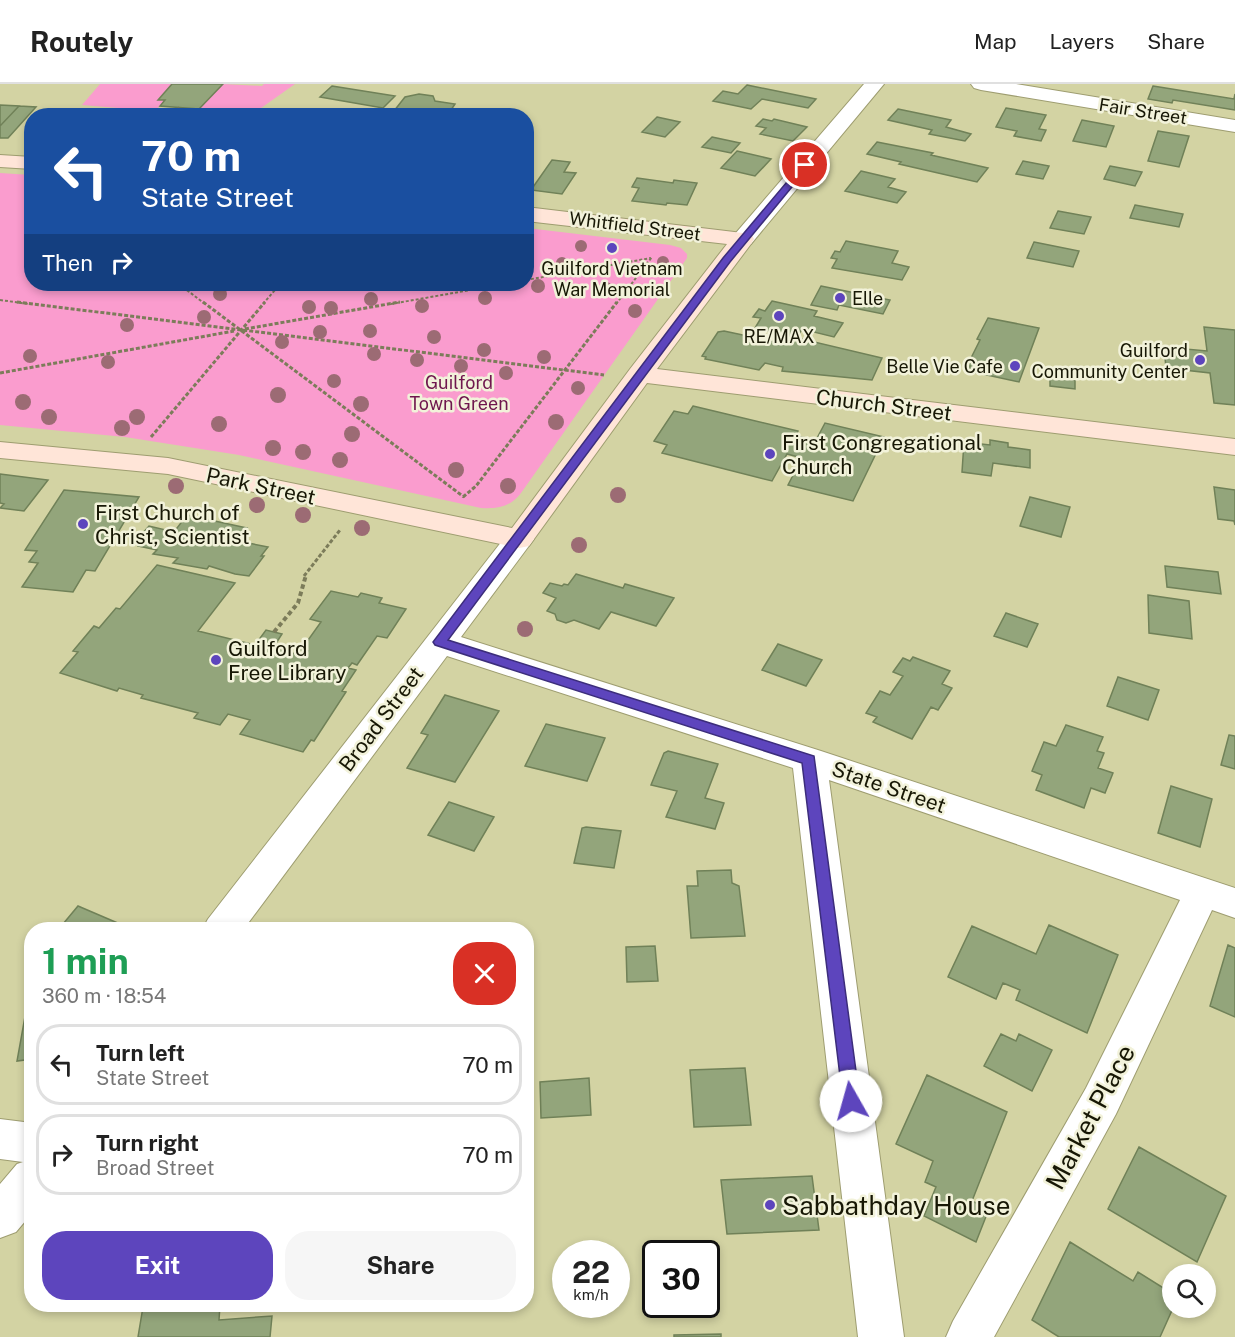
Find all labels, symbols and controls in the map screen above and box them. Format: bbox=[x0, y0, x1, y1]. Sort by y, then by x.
text: Routely bbox=[30, 25, 133, 58]
text: Map bbox=[974, 29, 1017, 54]
text: Layers bbox=[1050, 29, 1114, 54]
text: Share bbox=[1147, 29, 1205, 54]
street label: Fair Street bbox=[1097, 94, 1189, 128]
text: 70 m bbox=[141, 131, 241, 180]
icon: left bbox=[42, 132, 120, 210]
pin bbox=[779, 139, 830, 190]
icon: arrive bbox=[788, 148, 821, 181]
text: State Street bbox=[141, 181, 294, 213]
street label: Whitfield Street bbox=[568, 207, 702, 245]
marker: Guilford Vietnam War Memorial bbox=[605, 241, 619, 255]
icon: right bbox=[105, 246, 138, 279]
text: Then bbox=[42, 250, 93, 276]
place label: Guilford Vietnam War Memorial bbox=[541, 258, 683, 300]
place label: Elle bbox=[852, 288, 883, 309]
marker: Elle bbox=[833, 291, 847, 305]
marker: RE/MAX bbox=[772, 309, 786, 323]
place label: RE/MAX bbox=[743, 326, 815, 347]
place label: Guilford Community Center bbox=[1031, 340, 1188, 382]
marker: Guilford Community Center bbox=[1193, 353, 1207, 367]
place label: Belle Vie Cafe bbox=[886, 356, 1003, 377]
marker: Belle Vie Cafe bbox=[1008, 359, 1022, 373]
park label: Guilford Town Green bbox=[409, 372, 509, 414]
street label: Church Street bbox=[815, 384, 953, 426]
place label: First Congregational Church bbox=[782, 430, 982, 479]
marker: First Congregational Church bbox=[763, 447, 777, 461]
street label: Park Street bbox=[204, 462, 318, 510]
place label: First Church of Christ, Scientist bbox=[95, 500, 250, 549]
marker: First Church of Christ, Scientist bbox=[76, 517, 90, 531]
place label: Guilford Free Library bbox=[228, 636, 346, 685]
marker: Guilford Free Library bbox=[209, 653, 223, 667]
street label: Broad Street bbox=[334, 662, 428, 776]
street label: State Street bbox=[829, 756, 949, 818]
text: 1 min bbox=[42, 940, 129, 982]
button: close bbox=[453, 942, 516, 1005]
text: 360 m · 18:54 bbox=[42, 984, 166, 1008]
street label: Market Place bbox=[1039, 1039, 1141, 1195]
text: Turn left bbox=[96, 1040, 185, 1066]
icon: left bbox=[45, 1048, 78, 1081]
text: 70 m bbox=[462, 1052, 513, 1078]
text: State Street bbox=[96, 1066, 209, 1090]
position arrow bbox=[819, 1069, 883, 1133]
text: Turn right bbox=[96, 1130, 199, 1156]
icon: right bbox=[45, 1138, 78, 1171]
text: 70 m bbox=[462, 1142, 513, 1168]
text: Broad Street bbox=[96, 1156, 215, 1180]
place label: Sabbathday House bbox=[782, 1190, 1010, 1221]
marker: Sabbathday House bbox=[763, 1198, 777, 1212]
button: Exit bbox=[42, 1231, 273, 1300]
button: Share bbox=[285, 1231, 516, 1300]
speed limit sign: 30 bbox=[642, 1240, 720, 1318]
text: 22 bbox=[572, 1254, 610, 1290]
map controls bbox=[1162, 1264, 1216, 1318]
button: search bbox=[1162, 1264, 1216, 1318]
text: km/h bbox=[573, 1286, 609, 1303]

